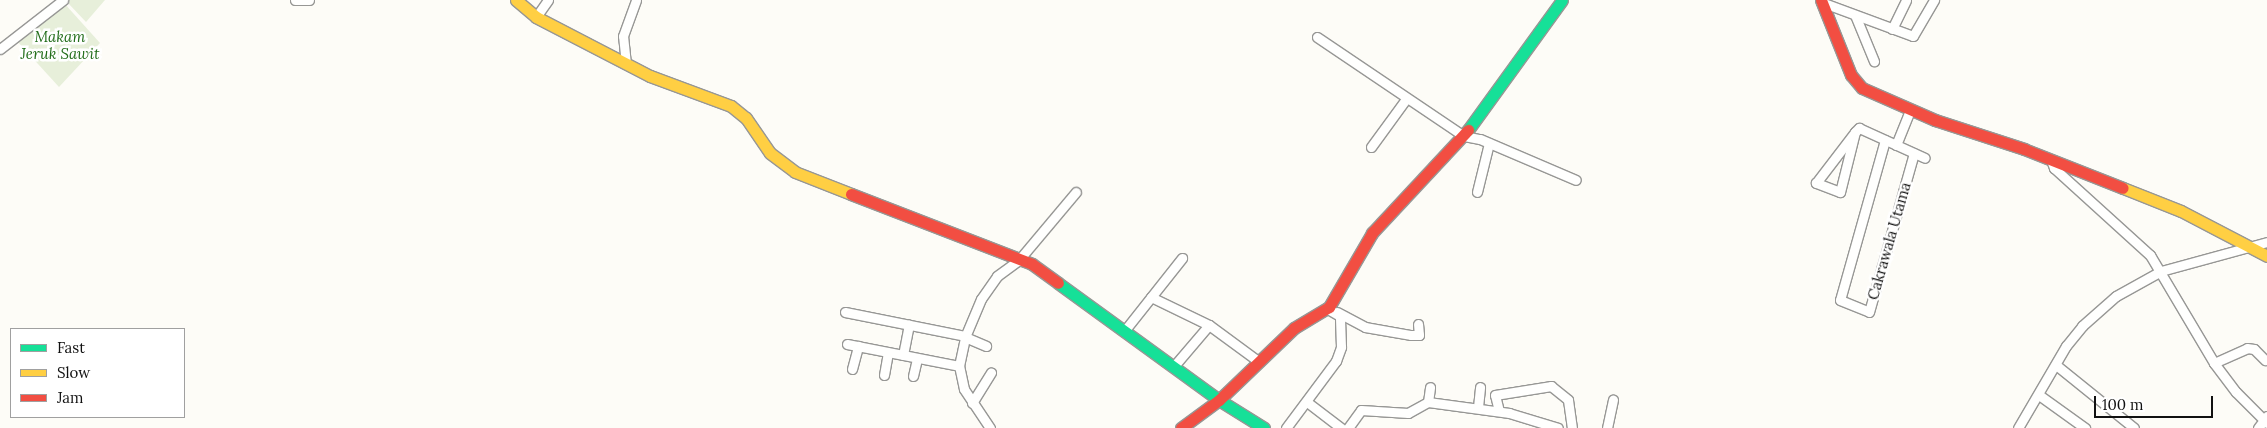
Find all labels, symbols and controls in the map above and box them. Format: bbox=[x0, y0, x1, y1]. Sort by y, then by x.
park label: Makam Jeruk Sawit bbox=[21, 27, 99, 62]
street label: Cakrawala Utama bbox=[1864, 180, 1914, 302]
legend bbox=[10, 328, 185, 418]
text: Fast bbox=[57, 338, 85, 357]
text: Slow bbox=[57, 363, 90, 382]
scale bar bbox=[2097, 386, 2216, 418]
text: Jam bbox=[57, 388, 84, 407]
text: 100 m bbox=[2102, 395, 2143, 414]

